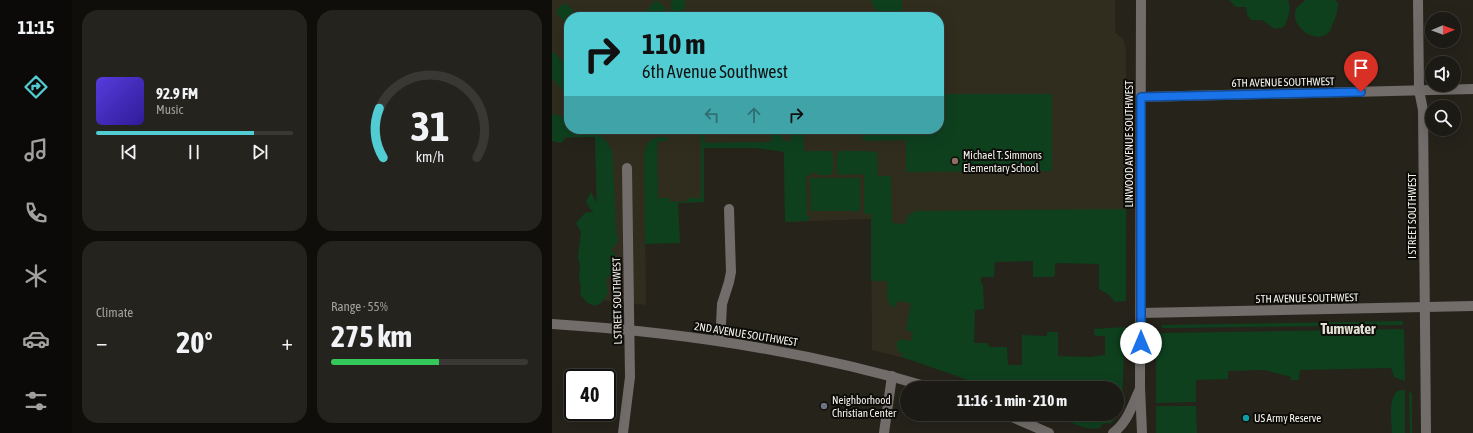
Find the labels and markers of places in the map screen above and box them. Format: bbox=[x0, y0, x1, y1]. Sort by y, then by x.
pin bbox=[1344, 51, 1378, 92]
place label: Michael T. Simmons Elementary School bbox=[963, 149, 1042, 174]
marker: Michael T. Simmons Elementary School bbox=[950, 156, 960, 166]
place label: Neighborhood Christian Center bbox=[832, 394, 897, 419]
marker: Neighborhood Christian Center bbox=[819, 401, 829, 411]
place label: US Army Reserve bbox=[1254, 412, 1321, 424]
marker: US Army Reserve bbox=[1241, 413, 1251, 423]

